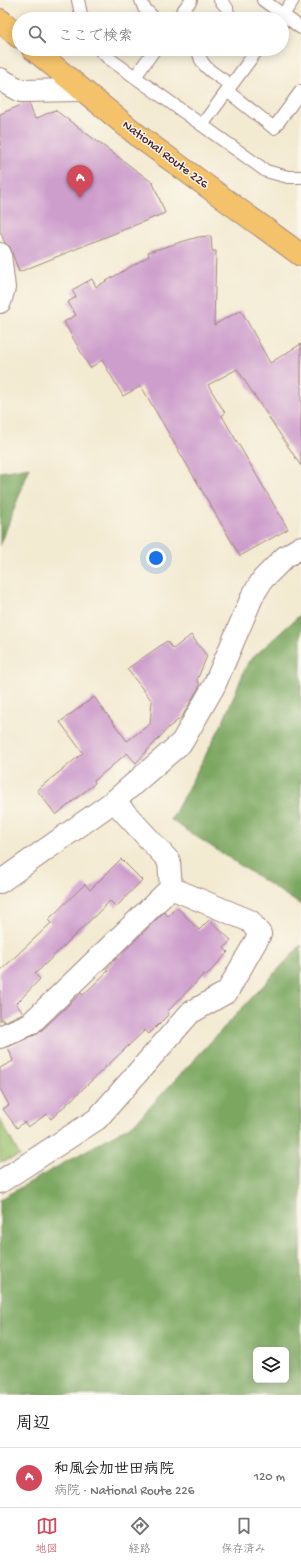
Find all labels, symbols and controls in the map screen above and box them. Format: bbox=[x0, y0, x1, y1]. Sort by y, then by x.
search box bbox=[12, 12, 289, 56]
icon: search bbox=[26, 23, 48, 45]
text: ここで検索 bbox=[58, 28, 133, 46]
street label: National Route 226 bbox=[119, 118, 211, 193]
pin: A bbox=[67, 165, 93, 198]
your location bbox=[146, 548, 166, 568]
map controls bbox=[253, 1347, 289, 1383]
button: layers bbox=[253, 1347, 289, 1383]
text: 周辺 bbox=[16, 1415, 50, 1435]
text: 和風会加世田病院 bbox=[54, 1461, 174, 1479]
text: A bbox=[25, 1470, 33, 1485]
text: 120 m bbox=[254, 1470, 285, 1485]
text: 病院 · National Route 226 bbox=[54, 1484, 194, 1499]
tab: 地図 bbox=[36, 1515, 58, 1556]
tab: 経路 bbox=[129, 1515, 151, 1556]
tab: 保存済み bbox=[222, 1515, 266, 1556]

